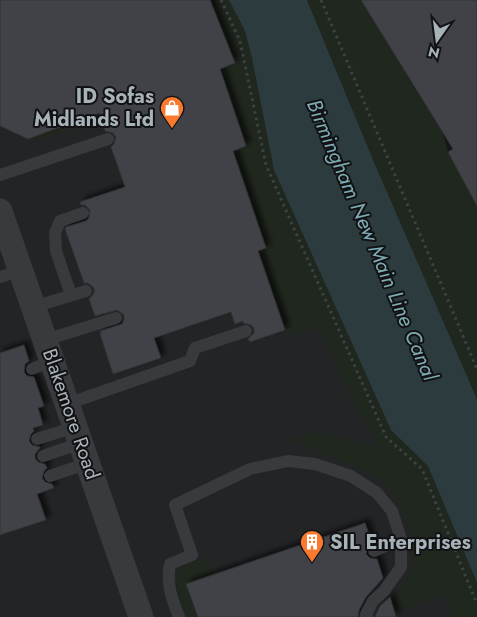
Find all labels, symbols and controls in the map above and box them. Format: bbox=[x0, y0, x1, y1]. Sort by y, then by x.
north arrow bbox=[412, 15, 462, 65]
text: N bbox=[426, 42, 442, 64]
place label: ID Sofas Midlands Ltd bbox=[34, 82, 154, 134]
shop icon: ID Sofas Midlands Ltd bbox=[159, 95, 185, 129]
water label: Birmingham New Main Line Canal bbox=[299, 95, 445, 386]
street label: Blakemore Road bbox=[35, 345, 107, 483]
place label: SIL Enterprises bbox=[330, 528, 471, 557]
building icon: SIL Enterprises bbox=[299, 529, 325, 563]

